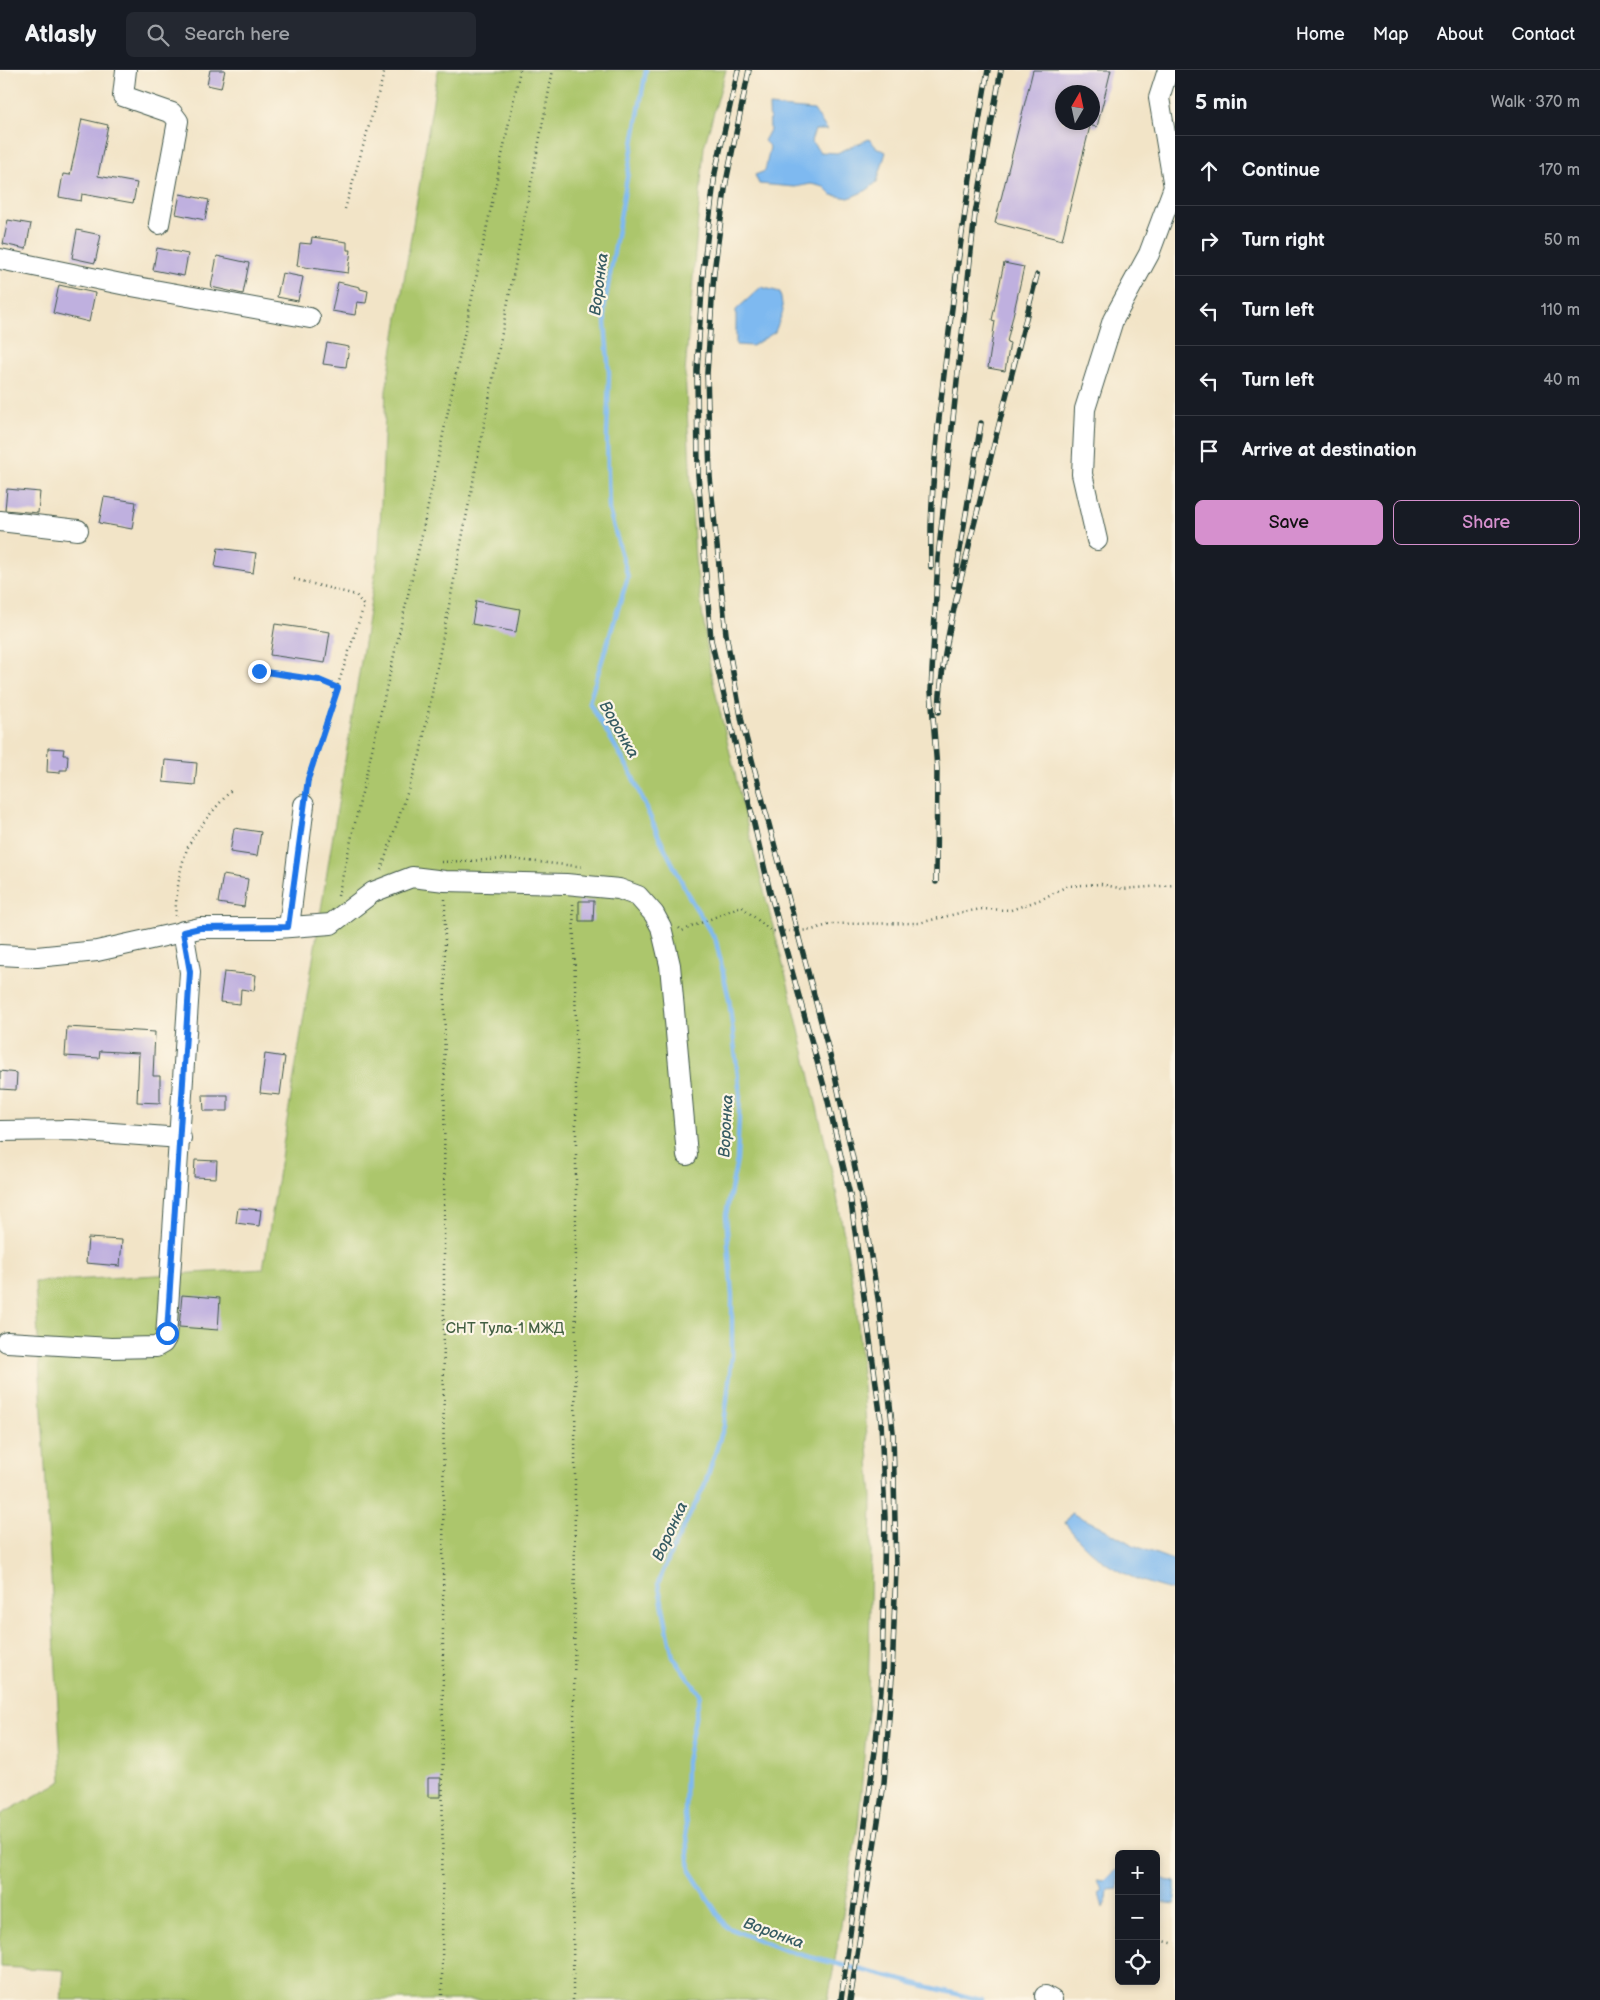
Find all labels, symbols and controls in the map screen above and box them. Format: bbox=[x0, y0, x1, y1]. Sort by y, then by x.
search box bbox=[126, 12, 476, 57]
text: Atlasly bbox=[25, 20, 96, 49]
icon: search bbox=[144, 21, 172, 49]
text: Search here bbox=[184, 23, 290, 46]
text: Home bbox=[1296, 24, 1345, 45]
text: Map bbox=[1373, 24, 1409, 45]
text: About bbox=[1437, 24, 1484, 45]
text: Contact bbox=[1512, 24, 1575, 45]
north arrow bbox=[1055, 85, 1100, 130]
text: 5 min bbox=[1195, 90, 1248, 115]
text: Walk · 370 m bbox=[1491, 93, 1580, 112]
icon: ahead bbox=[1195, 157, 1223, 185]
text: Continue bbox=[1242, 159, 1320, 182]
text: 170 m bbox=[1539, 161, 1580, 180]
icon: right bbox=[1195, 227, 1223, 255]
text: Turn right bbox=[1242, 229, 1325, 252]
text: 50 m bbox=[1544, 231, 1580, 250]
water label: Воронка bbox=[586, 252, 613, 317]
icon: left bbox=[1195, 297, 1223, 325]
text: Turn left bbox=[1242, 299, 1314, 322]
text: 110 m bbox=[1541, 301, 1580, 320]
icon: left bbox=[1195, 367, 1223, 395]
text: Turn left bbox=[1242, 369, 1314, 392]
text: 40 m bbox=[1543, 371, 1580, 390]
icon: arrive bbox=[1195, 437, 1223, 465]
text: Arrive at destination bbox=[1242, 439, 1417, 462]
button: Save bbox=[1195, 500, 1383, 545]
button: Share bbox=[1393, 500, 1580, 545]
route end bbox=[248, 660, 271, 683]
water label: Воронка bbox=[595, 698, 643, 762]
water label: Воронка bbox=[715, 1094, 738, 1158]
park label: СНТ Тула-1 МЖД bbox=[446, 1319, 565, 1338]
route start bbox=[156, 1322, 179, 1345]
water label: Воронка bbox=[648, 1499, 692, 1564]
map controls bbox=[1115, 1850, 1160, 1985]
button: + bbox=[1115, 1850, 1160, 1895]
button: − bbox=[1115, 1895, 1160, 1940]
water label: Воронка bbox=[741, 1914, 806, 1953]
button: locate bbox=[1115, 1940, 1160, 1985]

